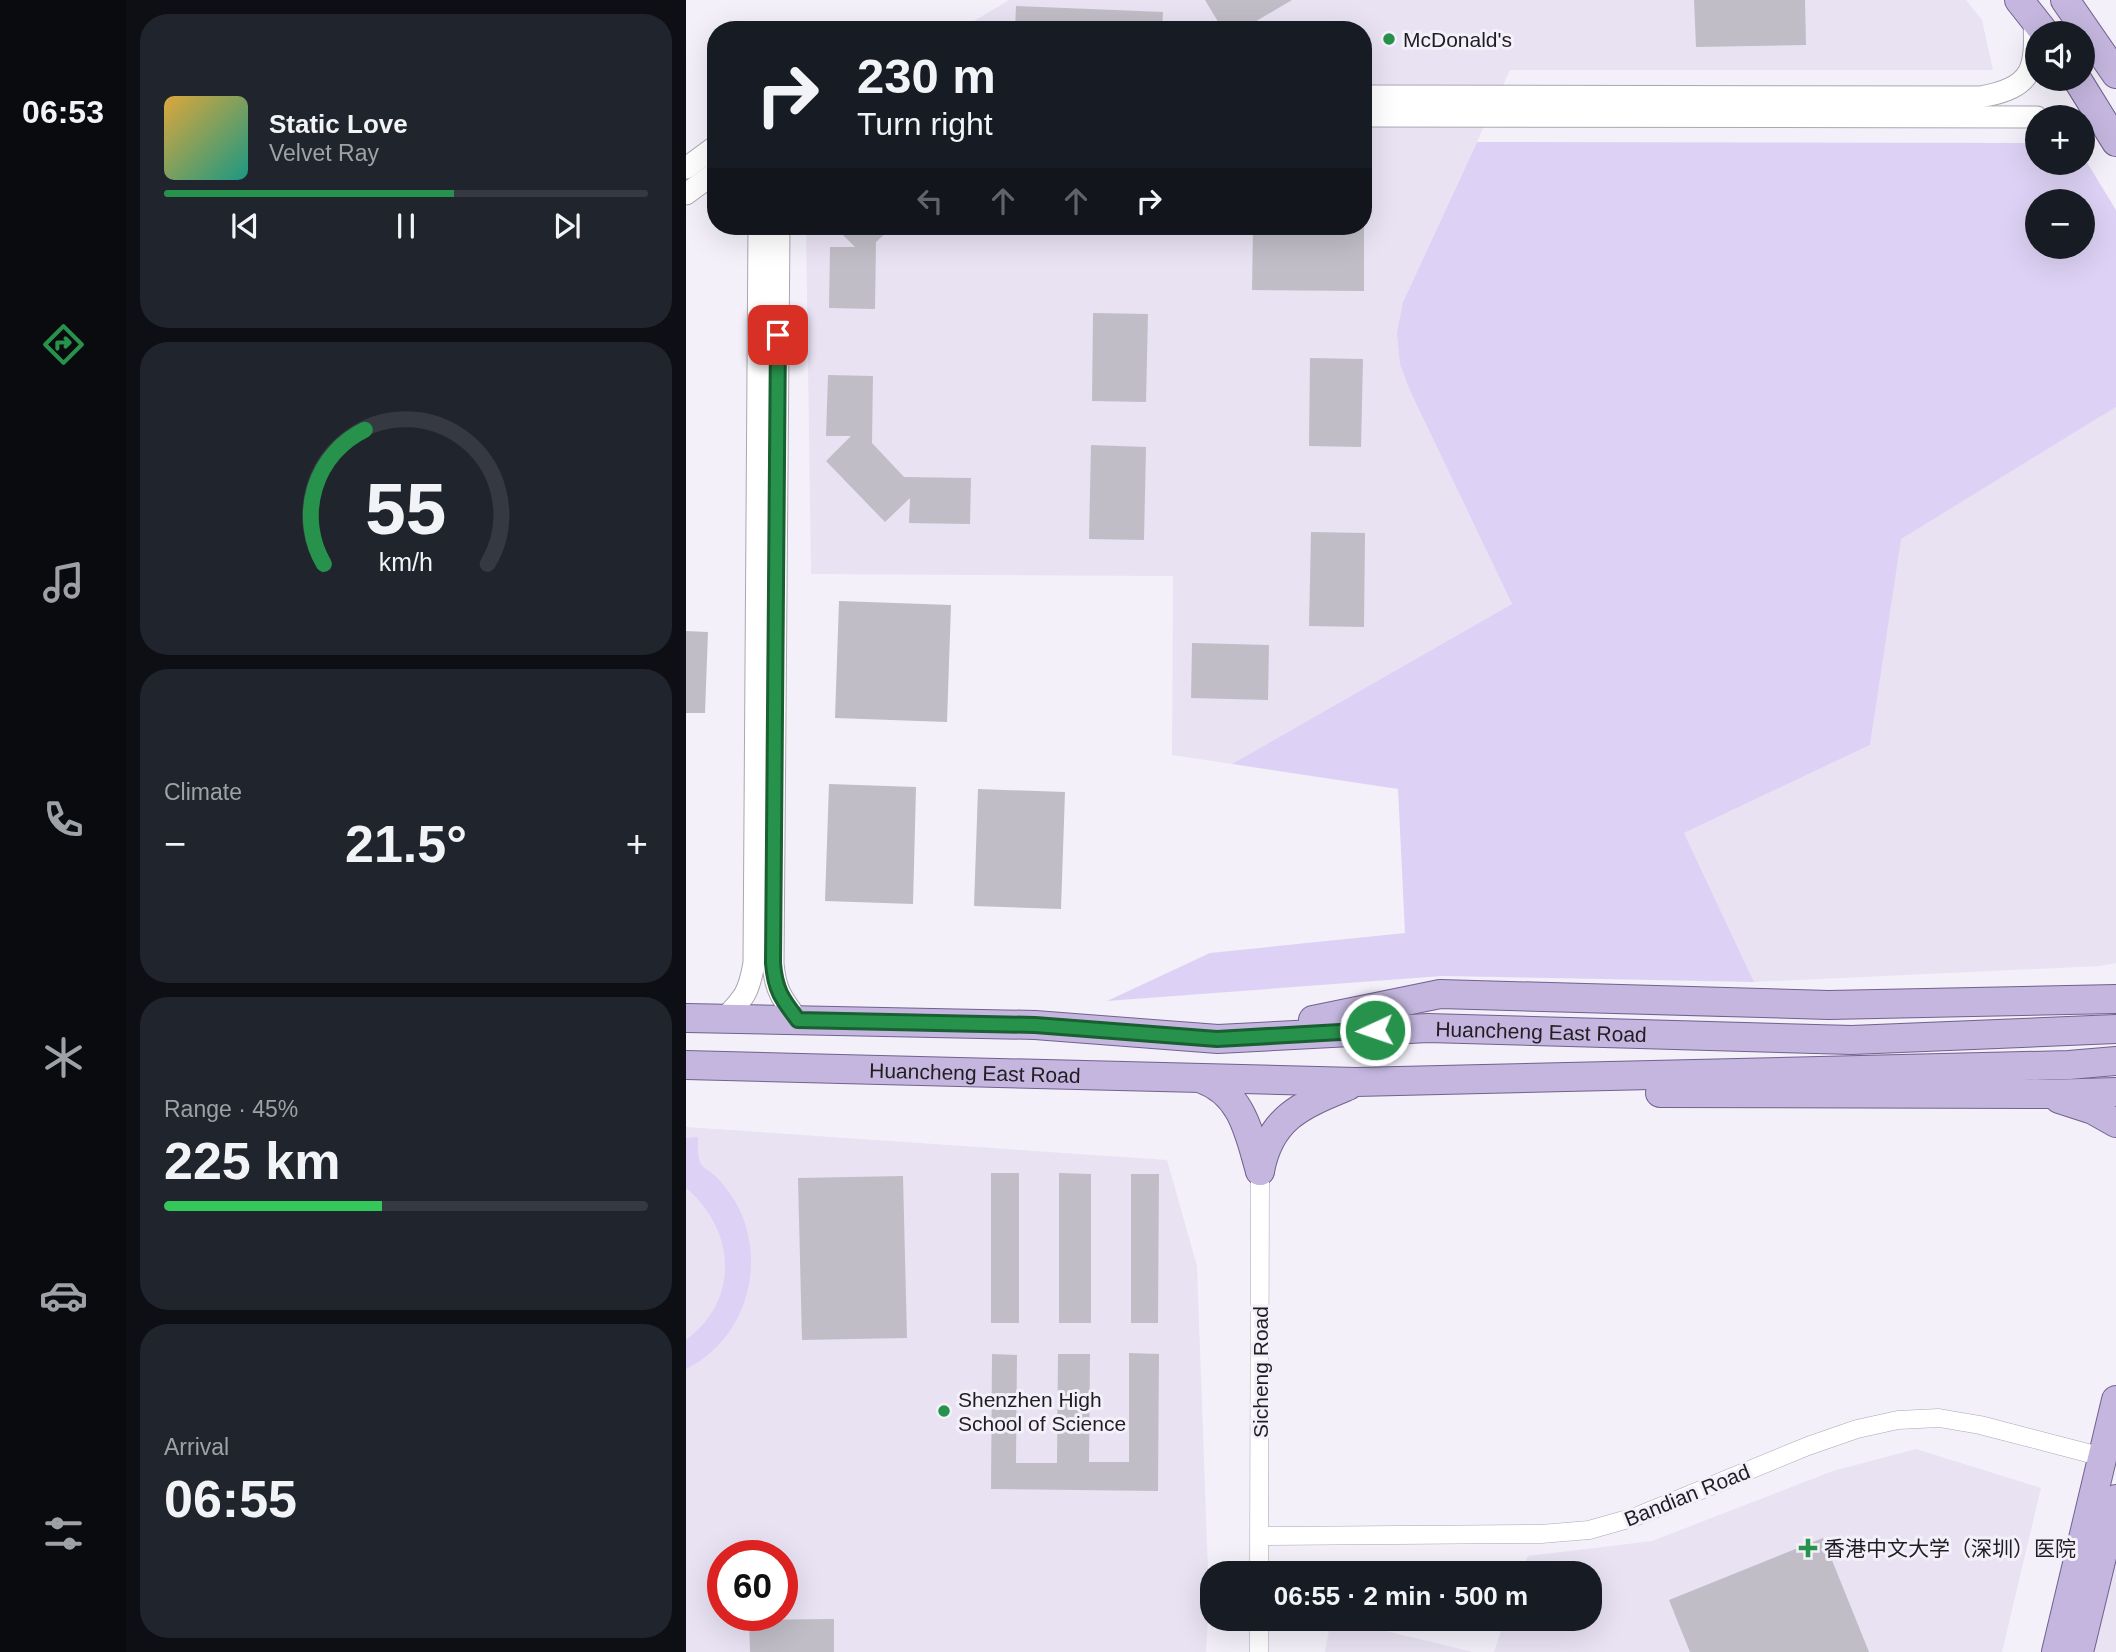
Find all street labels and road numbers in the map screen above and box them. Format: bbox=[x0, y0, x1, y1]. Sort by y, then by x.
street label: Huancheng East Road bbox=[1435, 1017, 1647, 1046]
street label: Huancheng East Road bbox=[869, 1058, 1081, 1087]
street label: Sicheng Road bbox=[1249, 1306, 1272, 1438]
street label: Bandian Road bbox=[1621, 1459, 1753, 1531]

